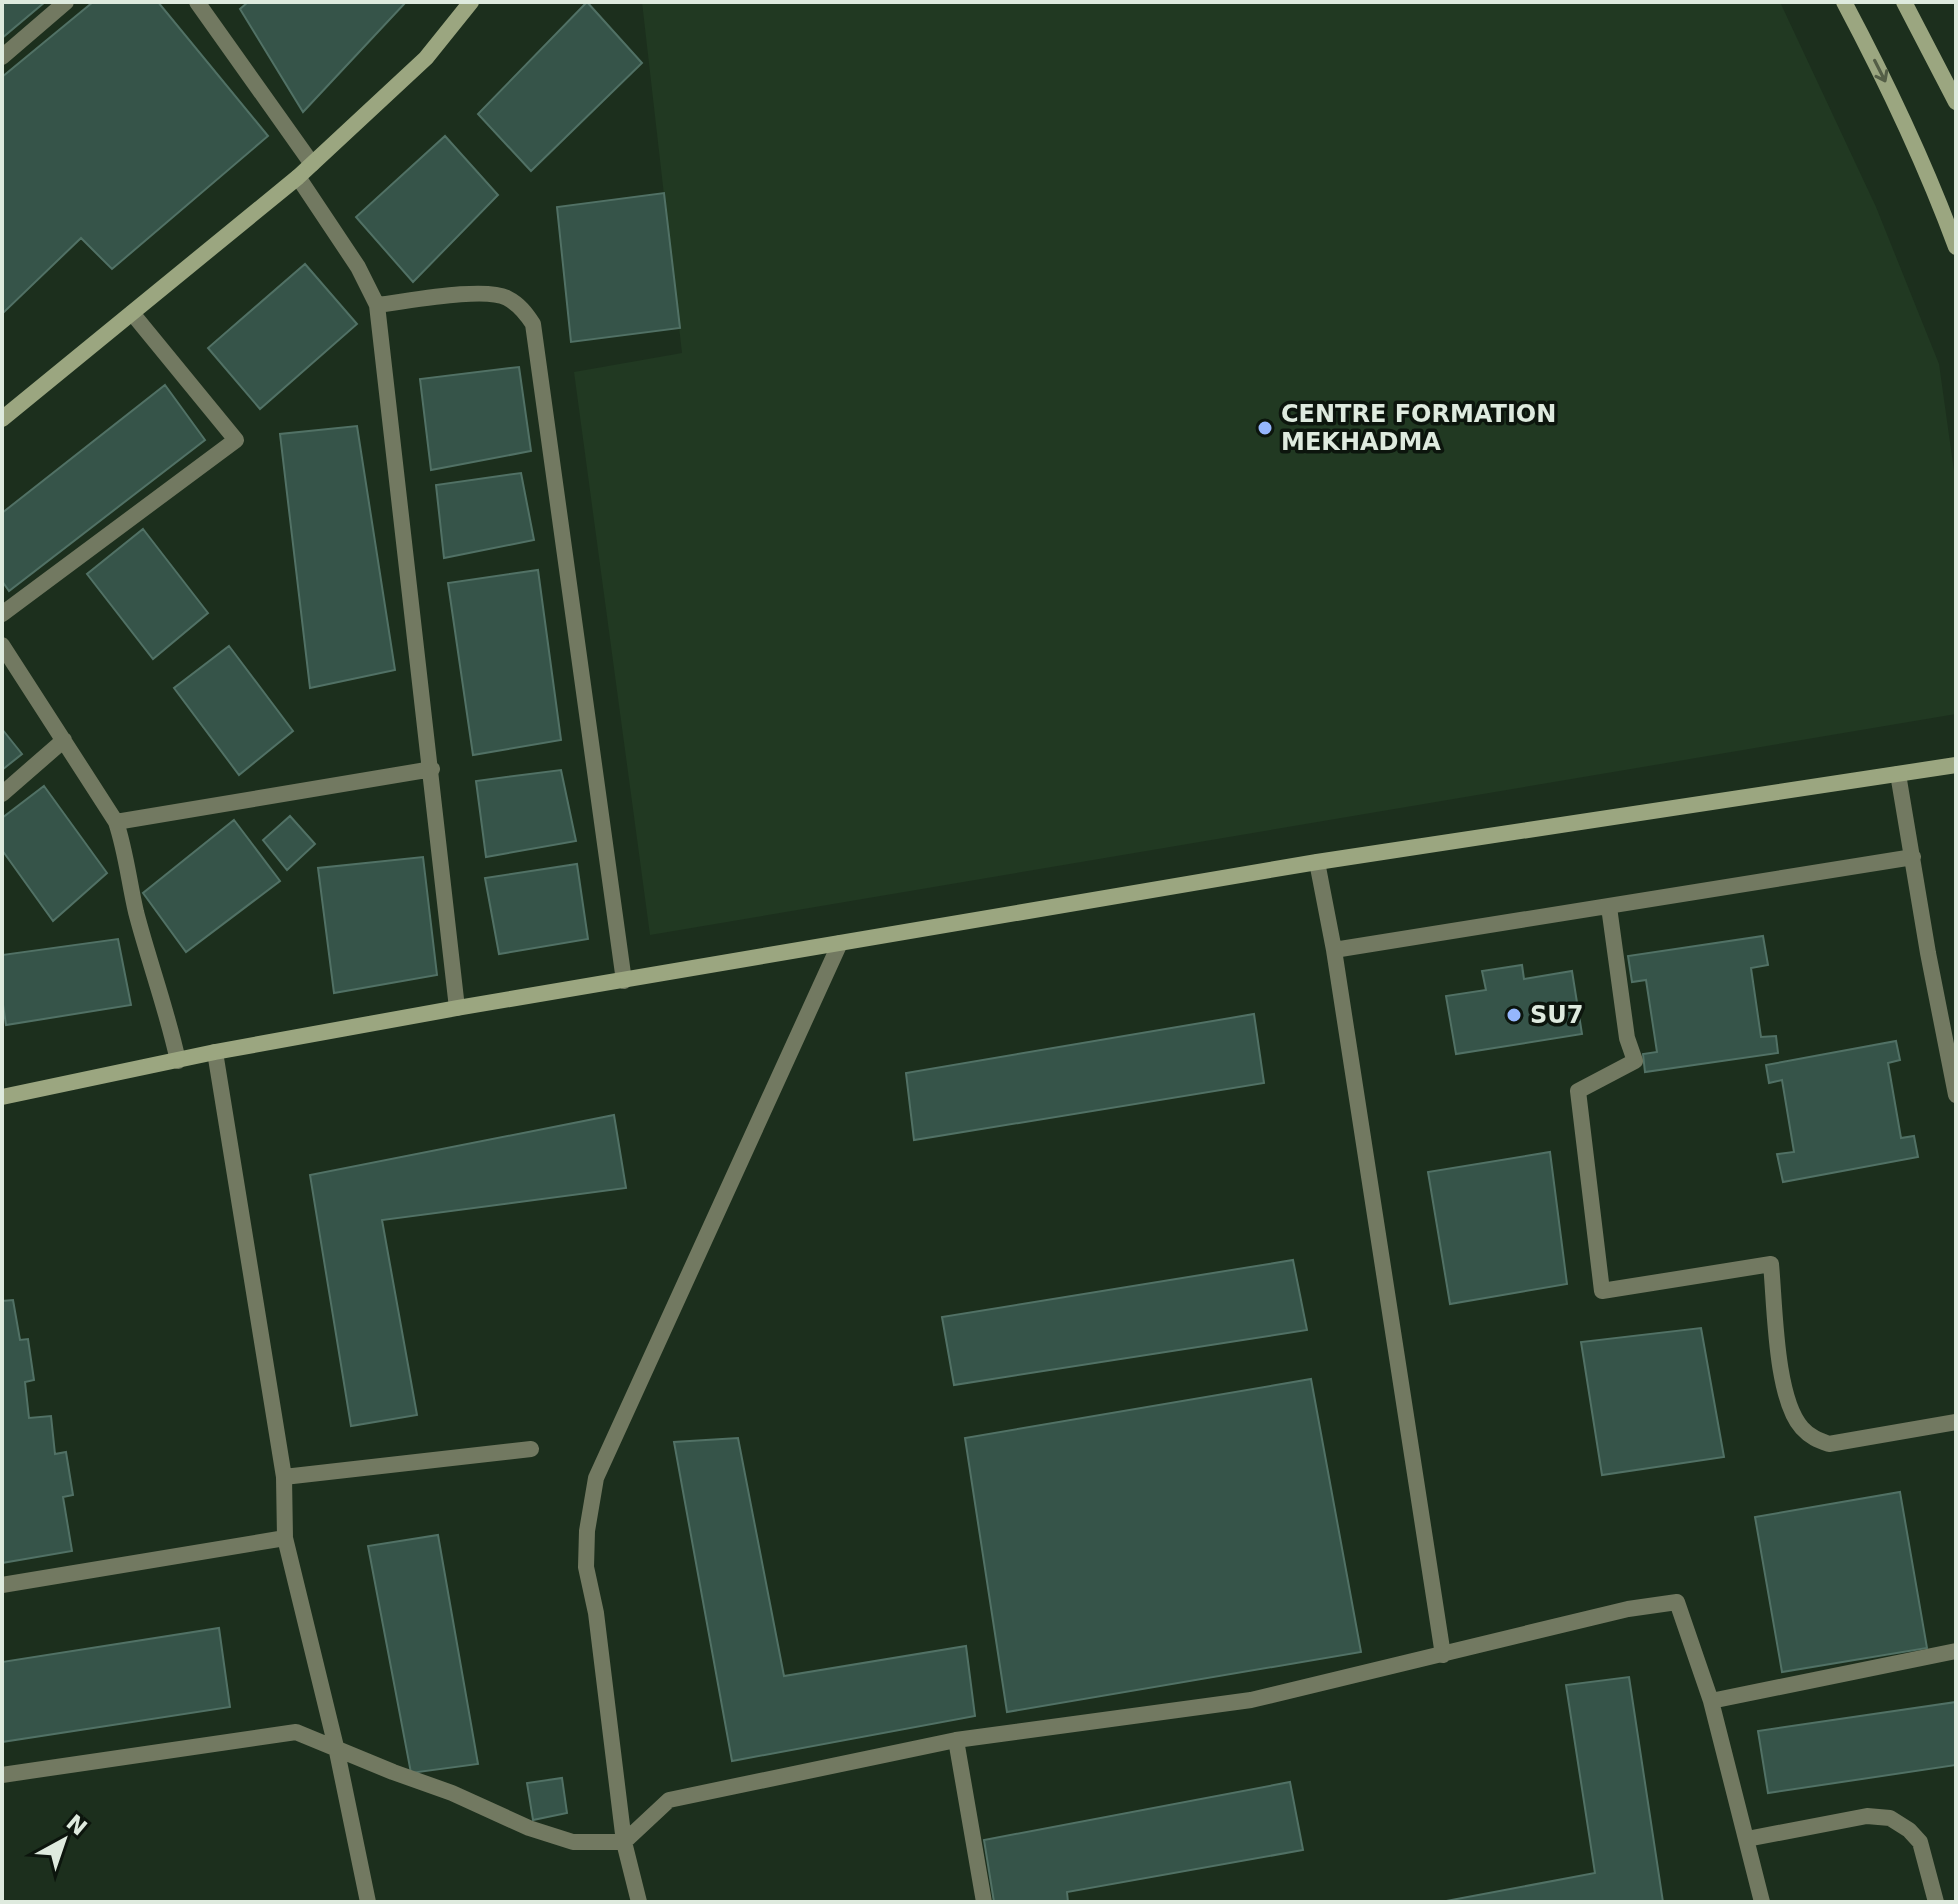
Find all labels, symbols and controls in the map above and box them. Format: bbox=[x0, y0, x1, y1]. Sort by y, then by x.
one-way arrow bbox=[1873, 58, 1889, 82]
place label: CENTRE FORMATION MEKHADMA bbox=[1281, 400, 1556, 456]
marker: CENTRE FORMATION MEKHADMA bbox=[1256, 419, 1274, 437]
place label: SU7 bbox=[1530, 1001, 1583, 1029]
marker: SU7 bbox=[1505, 1006, 1523, 1024]
north arrow bbox=[24, 1800, 104, 1880]
text: N bbox=[61, 1810, 92, 1841]

